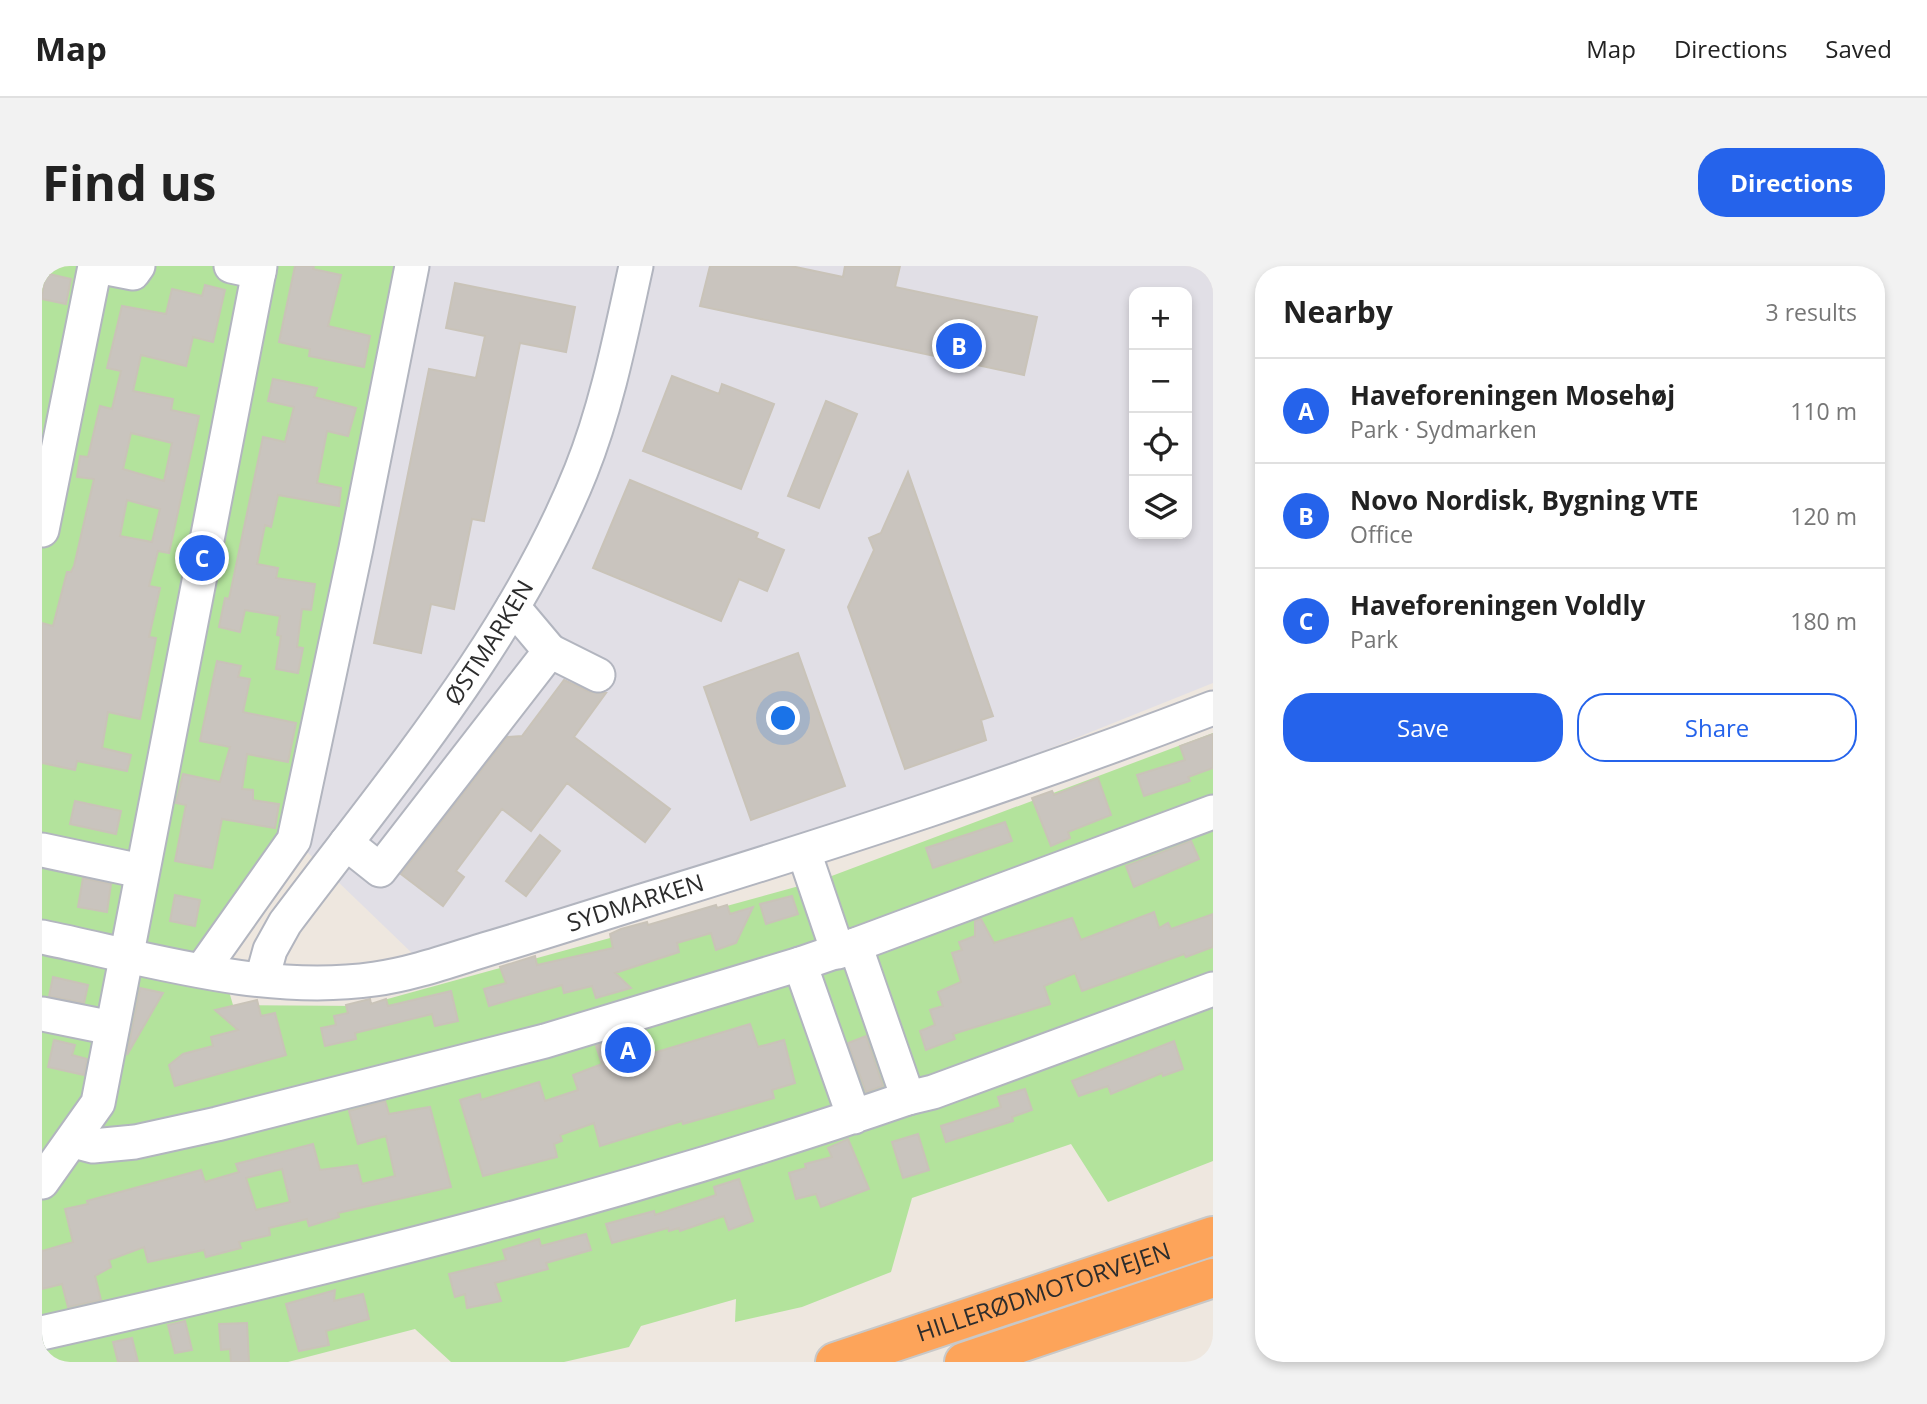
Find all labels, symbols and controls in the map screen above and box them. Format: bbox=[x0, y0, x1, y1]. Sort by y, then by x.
text: Map bbox=[35, 26, 107, 71]
text: Map bbox=[1586, 32, 1636, 65]
text: Directions bbox=[1674, 32, 1787, 65]
text: Saved bbox=[1825, 32, 1892, 65]
button: Directions bbox=[1698, 148, 1885, 217]
text: Find us bbox=[42, 149, 216, 215]
map controls bbox=[1129, 287, 1192, 539]
button: + bbox=[1129, 287, 1192, 350]
text: Nearby bbox=[1283, 291, 1393, 332]
text: 3 results bbox=[1766, 296, 1857, 328]
pin: B bbox=[936, 320, 982, 372]
button: − bbox=[1129, 350, 1192, 413]
text: Haveforeningen Mosehøj bbox=[1350, 377, 1675, 413]
text: A bbox=[1298, 395, 1314, 427]
text: 110 m bbox=[1790, 395, 1857, 427]
button: locate bbox=[1129, 413, 1192, 476]
text: Park · Sydmarken bbox=[1350, 413, 1537, 445]
button: layers bbox=[1129, 476, 1192, 539]
text: Novo Nordisk, Bygning VTE bbox=[1350, 482, 1699, 518]
text: B bbox=[1298, 500, 1314, 532]
text: 120 m bbox=[1790, 500, 1857, 532]
text: Office bbox=[1350, 518, 1413, 550]
pin: C bbox=[179, 532, 225, 584]
street label: ØSTMARKEN bbox=[436, 573, 540, 711]
text: Haveforeningen Voldly bbox=[1350, 587, 1645, 623]
text: C bbox=[1299, 605, 1313, 637]
text: 180 m bbox=[1790, 605, 1857, 637]
text: Park bbox=[1350, 623, 1398, 655]
button: Save bbox=[1283, 693, 1563, 762]
button: Share bbox=[1577, 693, 1857, 762]
your location bbox=[766, 701, 800, 735]
street label: SYDMARKEN bbox=[562, 865, 708, 939]
pin: A bbox=[605, 1024, 651, 1076]
street label: HILLERØDMOTORVEJEN bbox=[912, 1233, 1175, 1349]

